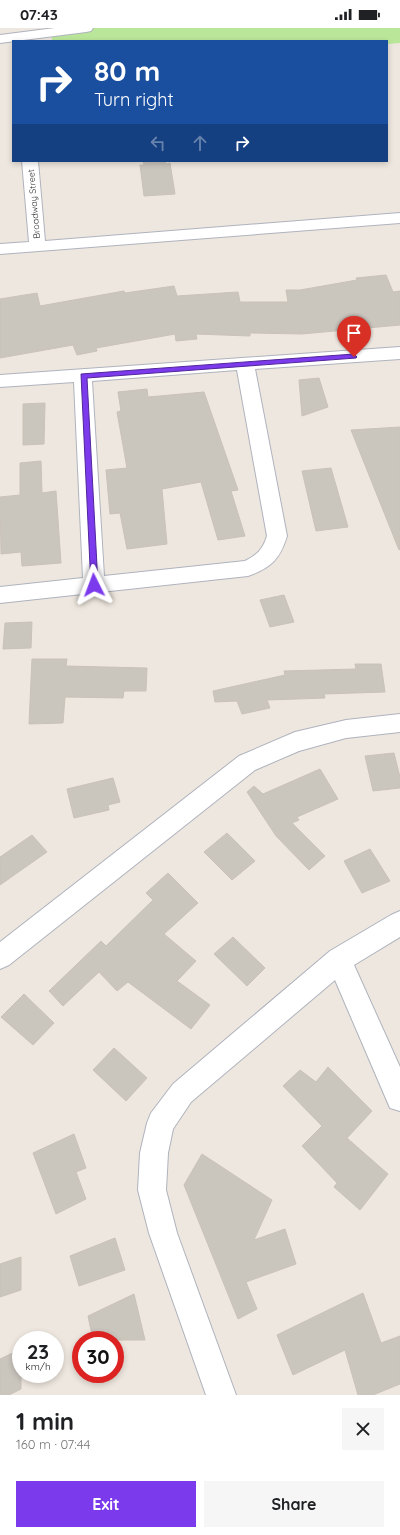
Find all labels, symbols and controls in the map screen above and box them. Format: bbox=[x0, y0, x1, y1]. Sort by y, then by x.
text: 07:43 bbox=[20, 5, 58, 24]
text: 80 m bbox=[94, 53, 160, 88]
icon: right bbox=[28, 56, 80, 108]
text: Turn right bbox=[94, 88, 174, 111]
icon: left bbox=[147, 132, 169, 154]
icon: ahead bbox=[189, 132, 211, 154]
icon: right bbox=[231, 132, 253, 154]
street label: Broadway Street bbox=[25, 169, 42, 239]
pin bbox=[337, 316, 371, 357]
icon: arrive bbox=[343, 322, 365, 344]
position arrow bbox=[73, 564, 115, 606]
speed limit sign: 30 bbox=[72, 1331, 124, 1383]
text: 23 bbox=[27, 1339, 49, 1364]
text: km/h bbox=[25, 1360, 51, 1373]
text: 1 min bbox=[16, 1406, 74, 1436]
button: close bbox=[342, 1408, 384, 1450]
text: 160 m · 07:44 bbox=[16, 1436, 90, 1452]
button: Exit bbox=[16, 1481, 196, 1527]
button: Share bbox=[204, 1481, 384, 1527]

